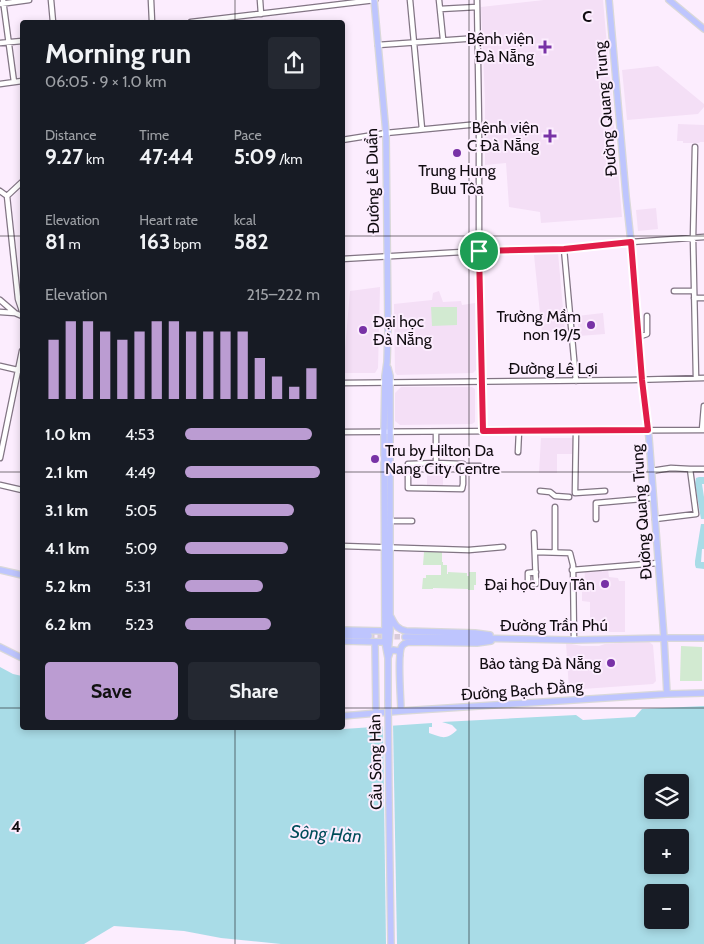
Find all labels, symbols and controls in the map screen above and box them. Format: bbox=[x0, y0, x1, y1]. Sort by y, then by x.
text: C bbox=[582, 7, 592, 26]
place label: Bệnh viện Đà Nẵng bbox=[467, 29, 535, 66]
text: Morning run bbox=[45, 36, 191, 70]
button: share bbox=[268, 37, 320, 89]
marker: Bệnh viện Đà Nẵng bbox=[538, 40, 552, 54]
street label: Đường Quang Trung bbox=[590, 40, 621, 177]
text: 06:05 · 9 × 1.0 km bbox=[45, 72, 166, 91]
place label: Bệnh viện C Đà Nẵng bbox=[467, 118, 540, 155]
text: Distance bbox=[45, 126, 97, 144]
text: Time bbox=[139, 126, 169, 144]
text: Pace bbox=[234, 126, 262, 144]
street label: Đường Lê Duẩn bbox=[362, 128, 383, 234]
marker: Bệnh viện C Đà Nẵng bbox=[543, 129, 557, 143]
text: 9.27 bbox=[45, 144, 83, 169]
text: 47:44 bbox=[139, 144, 194, 169]
text: 5:09 bbox=[234, 144, 276, 169]
marker: Trung Hung Buu Tôa bbox=[451, 147, 463, 159]
text: km bbox=[83, 150, 105, 168]
text: /km bbox=[276, 150, 302, 168]
place label: Trung Hung Buu Tôa bbox=[418, 161, 497, 198]
text: Elevation bbox=[45, 211, 100, 229]
text: Heart rate bbox=[139, 211, 198, 229]
text: kcal bbox=[234, 211, 256, 229]
text: 81 bbox=[45, 229, 65, 254]
text: 163 bbox=[139, 229, 170, 254]
text: 582 bbox=[234, 229, 269, 254]
pin bbox=[458, 230, 500, 272]
text: m bbox=[65, 235, 81, 253]
text: bpm bbox=[170, 235, 201, 253]
icon: arrive bbox=[465, 237, 493, 265]
text: Elevation bbox=[45, 285, 108, 304]
text: 215–222 m bbox=[247, 285, 320, 304]
place label: Trường Mầm non 19/5 bbox=[497, 307, 581, 344]
place label: Đại học Đà Nẵng bbox=[373, 312, 433, 349]
marker: Trường Mầm non 19/5 bbox=[585, 319, 597, 331]
marker: Đại học Đà Nẵng bbox=[357, 324, 369, 336]
street label: Đường Lê Lợi bbox=[508, 359, 598, 378]
text: 1.0 km bbox=[45, 425, 91, 444]
text: 4:53 bbox=[125, 425, 155, 444]
place label: Tru by Hilton Da Nang City Centre bbox=[385, 441, 500, 478]
street label: Đường Quang Trung bbox=[627, 443, 656, 580]
marker: Tru by Hilton Da Nang City Centre bbox=[369, 453, 381, 465]
text: 2.1 km bbox=[45, 463, 88, 482]
text: 4:49 bbox=[125, 463, 156, 482]
text: 3.1 km bbox=[45, 501, 88, 520]
text: 5:05 bbox=[125, 501, 157, 520]
text: 4.1 km bbox=[45, 539, 89, 558]
text: 5:09 bbox=[125, 539, 157, 558]
place label: Đại học Duy Tân bbox=[485, 575, 595, 594]
text: 5.2 km bbox=[45, 577, 91, 596]
text: 5:31 bbox=[125, 577, 151, 596]
marker: Đại học Duy Tân bbox=[599, 578, 611, 590]
text: 6.2 km bbox=[45, 615, 91, 634]
text: 5:23 bbox=[125, 615, 154, 634]
street label: Đường Trần Phú bbox=[500, 616, 608, 635]
place label: Bảo tàng Đà Nẵng bbox=[479, 654, 602, 673]
marker: Bảo tàng Đà Nẵng bbox=[605, 657, 617, 669]
button: Save bbox=[45, 662, 178, 720]
button: Share bbox=[188, 662, 320, 720]
street label: Đường Bạch Đằng bbox=[460, 677, 585, 704]
street label: Cầu Sông Hàn bbox=[365, 714, 386, 810]
map controls bbox=[644, 774, 689, 929]
button: layers bbox=[644, 774, 689, 819]
text: 4 bbox=[11, 817, 21, 836]
water label: Sông Hàn bbox=[290, 821, 362, 847]
button: + bbox=[644, 829, 689, 874]
button: − bbox=[644, 884, 689, 929]

